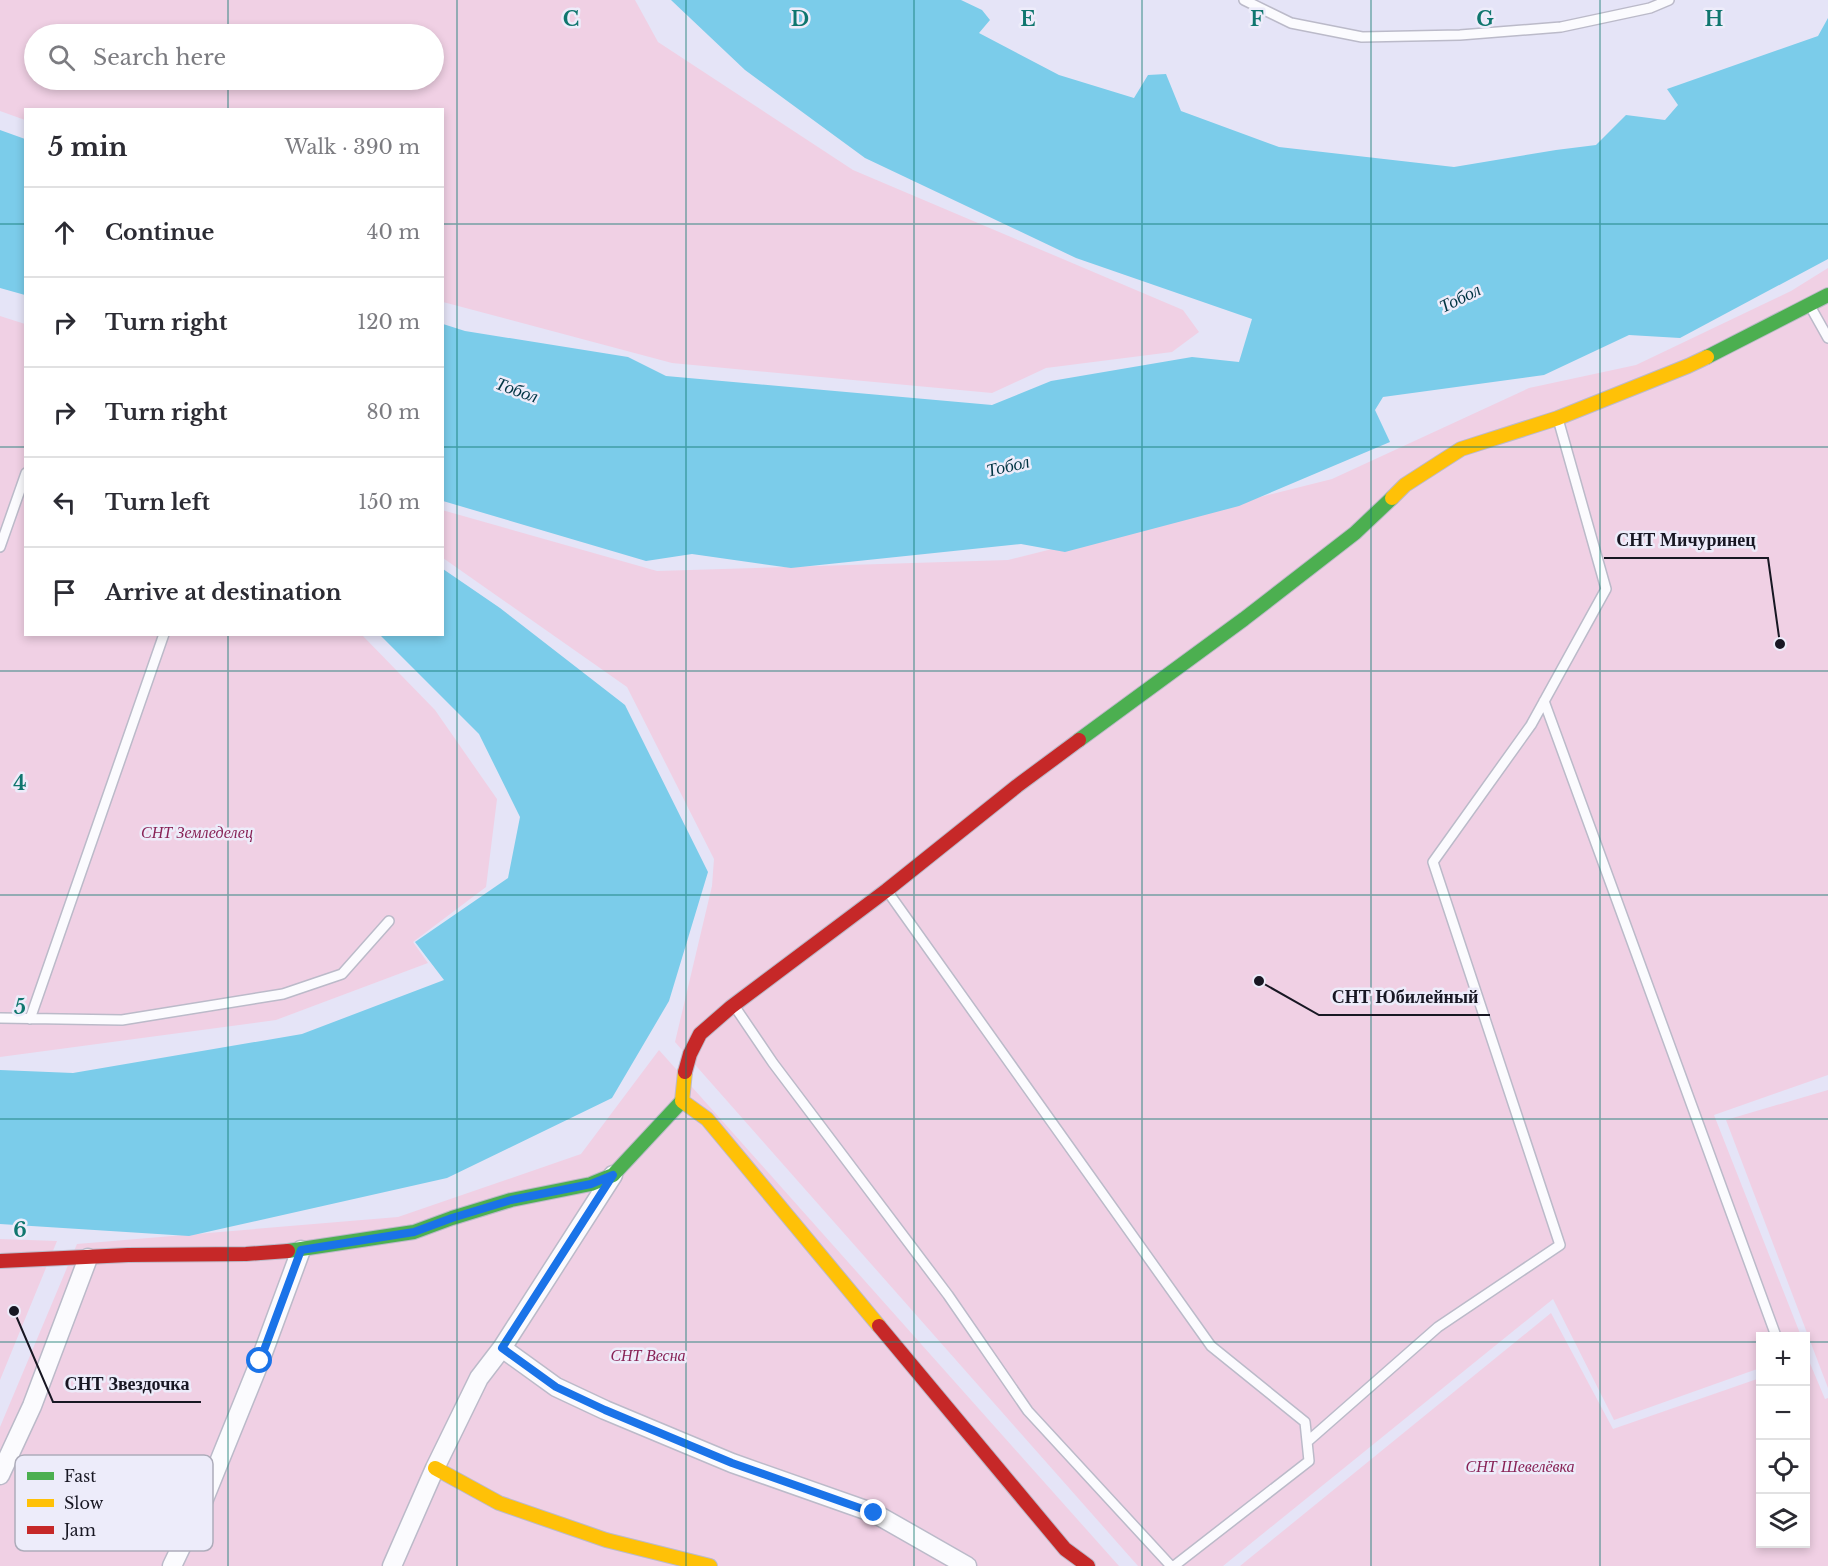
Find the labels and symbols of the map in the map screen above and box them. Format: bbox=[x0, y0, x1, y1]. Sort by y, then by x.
text: C bbox=[563, 7, 579, 31]
text: D bbox=[791, 7, 809, 31]
text: E bbox=[1020, 7, 1036, 31]
text: F bbox=[1250, 7, 1264, 31]
text: G bbox=[1476, 7, 1494, 31]
text: H bbox=[1705, 7, 1724, 31]
water label: Тобол bbox=[1436, 279, 1484, 317]
water label: Тобол bbox=[493, 372, 541, 408]
water label: Тобол bbox=[984, 450, 1032, 482]
callout: СНТ Мичуринец bbox=[1604, 522, 1768, 558]
text: СНТ Мичуринец bbox=[1616, 529, 1756, 551]
text: 4 bbox=[13, 771, 27, 795]
park label: СНТ Земледелец bbox=[141, 822, 253, 842]
callout: СНТ Юбилейный bbox=[1319, 979, 1490, 1015]
text: СНТ Юбилейный bbox=[1332, 986, 1478, 1008]
text: 5 bbox=[14, 995, 26, 1019]
text: 6 bbox=[13, 1218, 27, 1242]
park label: СНТ Весна bbox=[610, 1345, 686, 1365]
route start bbox=[246, 1347, 272, 1373]
callout: СНТ Звездочка bbox=[53, 1366, 201, 1402]
text: СНТ Звездочка bbox=[65, 1373, 189, 1395]
legend bbox=[15, 1455, 213, 1551]
park label: СНТ Шевелёвка bbox=[1465, 1456, 1575, 1476]
text: Fast bbox=[64, 1466, 96, 1486]
text: Slow bbox=[64, 1493, 104, 1513]
route end bbox=[860, 1499, 886, 1525]
text: Jam bbox=[62, 1520, 96, 1540]

